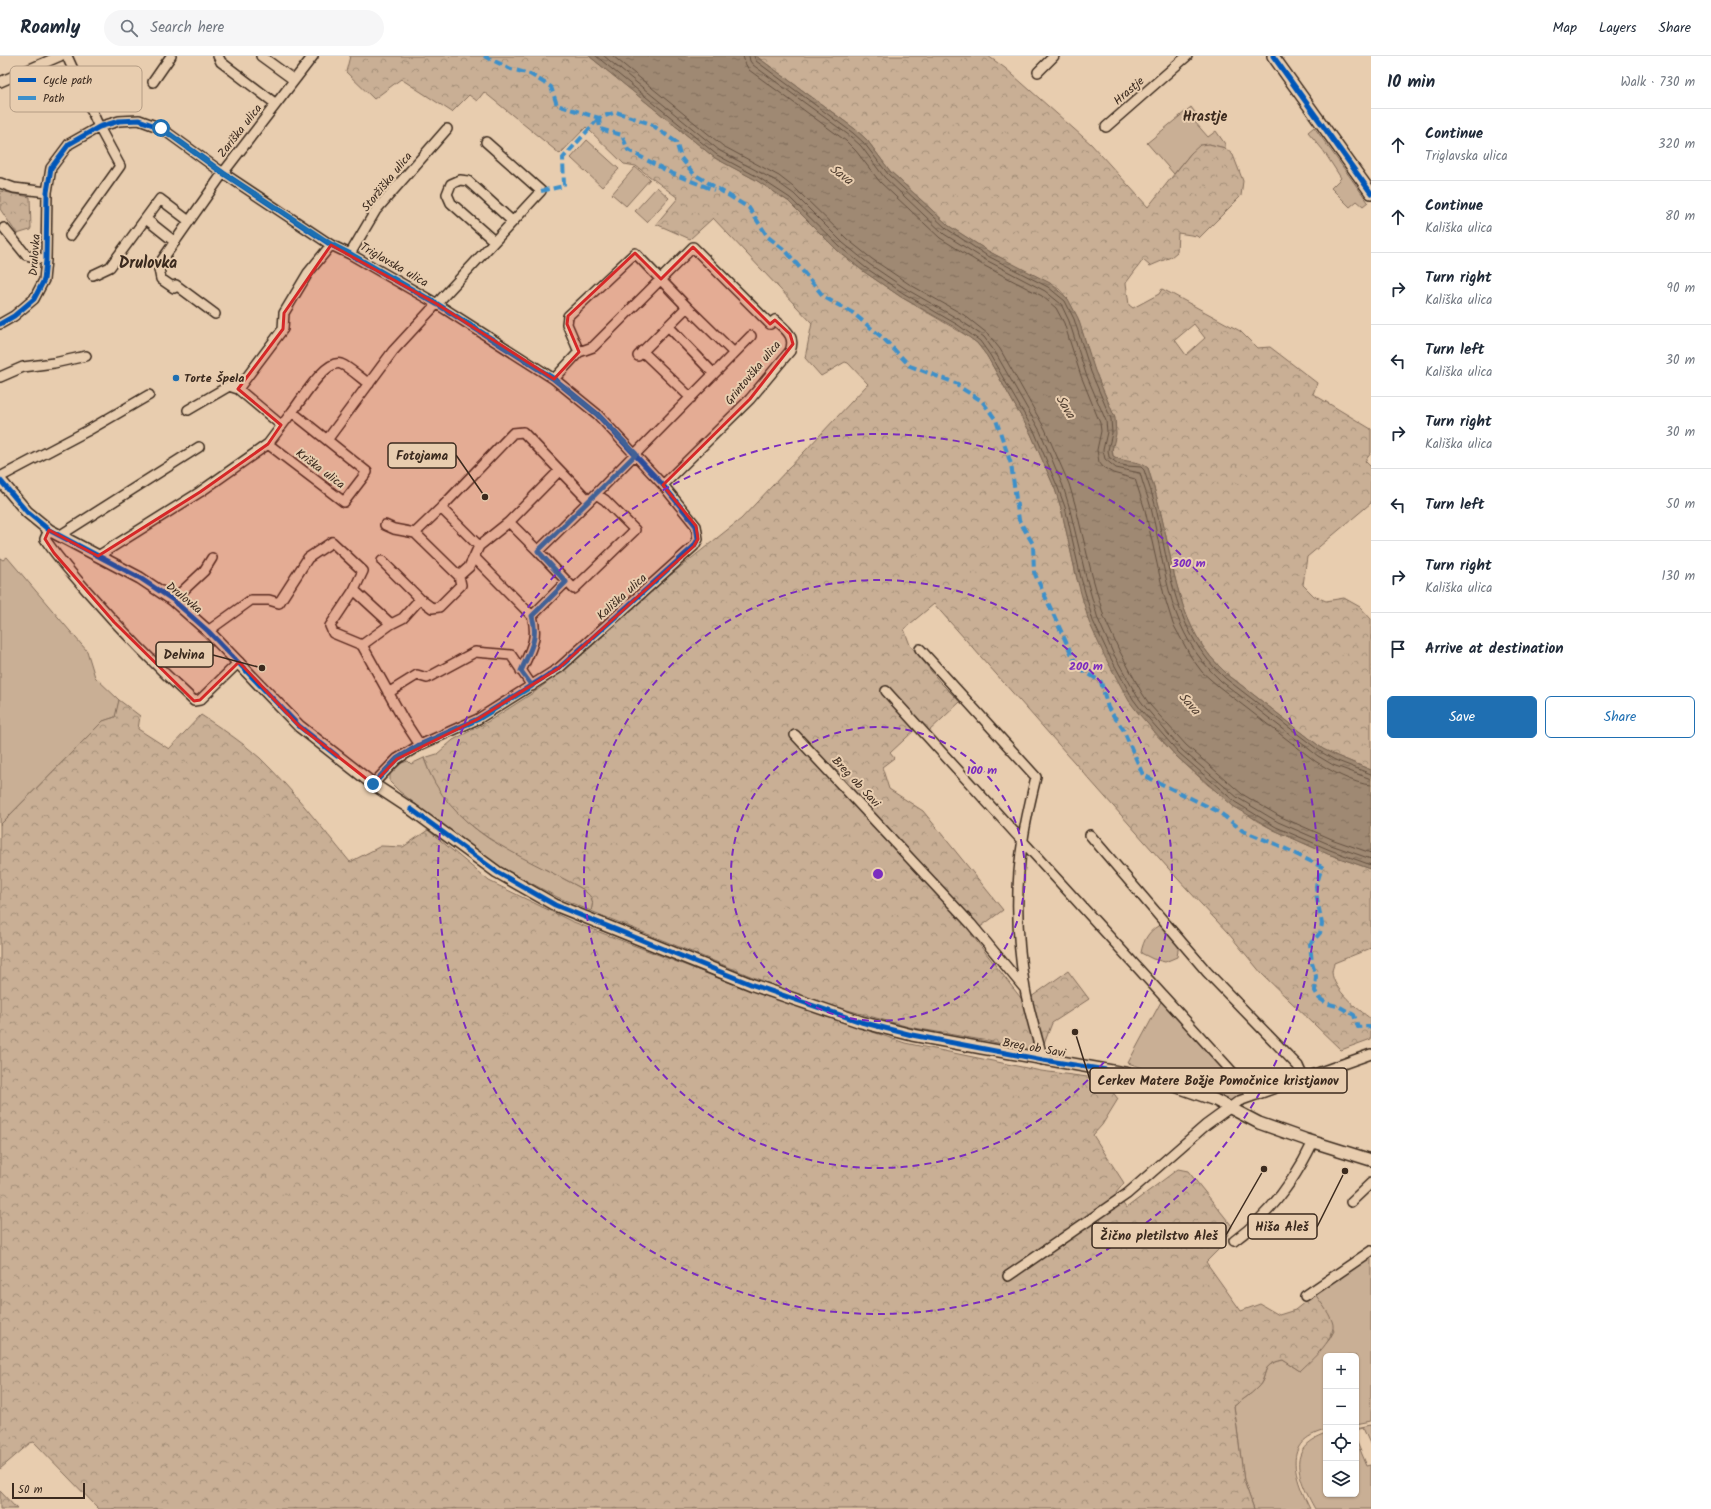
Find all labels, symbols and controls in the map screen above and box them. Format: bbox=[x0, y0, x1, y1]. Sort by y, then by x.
search box bbox=[104, 10, 384, 46]
text: Roamly bbox=[20, 13, 80, 43]
text: Search here bbox=[150, 16, 224, 40]
icon: search bbox=[118, 17, 140, 39]
text: Map bbox=[1553, 17, 1577, 39]
text: Layers bbox=[1599, 17, 1637, 39]
text: Share bbox=[1659, 17, 1691, 39]
legend bbox=[10, 66, 142, 112]
text: 10 min bbox=[1387, 69, 1435, 96]
text: Cycle path bbox=[43, 72, 92, 90]
street label: Hrastje bbox=[1109, 72, 1149, 110]
text: Walk · 730 m bbox=[1620, 72, 1695, 93]
text: Path bbox=[43, 90, 64, 108]
street label: Zariška ulica bbox=[213, 100, 267, 162]
district label: Hrastje bbox=[1183, 106, 1227, 128]
route start bbox=[152, 119, 170, 137]
text: Continue bbox=[1425, 122, 1483, 146]
icon: ahead bbox=[1387, 134, 1409, 156]
text: 320 m bbox=[1658, 134, 1695, 155]
text: Triglavska ulica bbox=[1425, 146, 1508, 167]
street label: Storžiška ulica bbox=[357, 148, 417, 216]
water label: Sava bbox=[825, 159, 858, 191]
text: Continue bbox=[1425, 194, 1483, 218]
icon: ahead bbox=[1387, 206, 1409, 228]
text: 80 m bbox=[1665, 206, 1695, 227]
text: Kališka ulica bbox=[1425, 218, 1492, 239]
street label: Drulovka bbox=[24, 233, 46, 277]
street label: Triglavska ulica bbox=[356, 238, 432, 292]
district label: Drulovka bbox=[119, 251, 177, 276]
text: Turn right bbox=[1425, 266, 1492, 290]
icon: right bbox=[1387, 278, 1409, 300]
text: 90 m bbox=[1667, 278, 1695, 299]
text: Kališka ulica bbox=[1425, 290, 1492, 311]
street label: Grintovška ulica bbox=[720, 336, 786, 410]
text: Turn left bbox=[1425, 338, 1485, 362]
icon: left bbox=[1387, 350, 1409, 372]
text: 30 m bbox=[1666, 350, 1695, 371]
text: Kališka ulica bbox=[1425, 362, 1492, 383]
place label: Torte Špela bbox=[184, 369, 244, 388]
marker: Torte Špela bbox=[171, 373, 181, 383]
water label: Sava bbox=[1050, 391, 1081, 424]
text: Turn right bbox=[1425, 410, 1492, 434]
icon: right bbox=[1387, 422, 1409, 444]
text: 30 m bbox=[1666, 422, 1695, 443]
text: Kališka ulica bbox=[1425, 434, 1492, 455]
callout: Fotojama bbox=[388, 443, 456, 468]
street label: Kriška ulica bbox=[291, 444, 349, 494]
text: Fotojama bbox=[396, 446, 448, 467]
text: Turn left bbox=[1425, 493, 1485, 517]
icon: left bbox=[1387, 494, 1409, 516]
text: 50 m bbox=[1666, 494, 1695, 515]
text: 300 m bbox=[1171, 554, 1206, 573]
text: Turn right bbox=[1425, 554, 1492, 578]
icon: right bbox=[1387, 566, 1409, 588]
text: 130 m bbox=[1661, 566, 1695, 587]
street label: Kališka ulica bbox=[593, 569, 652, 625]
street label: Drulovka bbox=[162, 577, 207, 619]
text: Kališka ulica bbox=[1425, 578, 1492, 599]
text: Arrive at destination bbox=[1425, 637, 1564, 661]
icon: arrive bbox=[1387, 638, 1409, 660]
callout: Delvina bbox=[156, 642, 213, 667]
text: Delvina bbox=[163, 645, 205, 666]
text: 200 m bbox=[1069, 657, 1103, 676]
water label: Sava bbox=[1173, 688, 1206, 721]
button: Save bbox=[1387, 696, 1537, 738]
button: Share bbox=[1545, 696, 1695, 738]
street label: Breg ob Savi bbox=[827, 752, 886, 813]
text: 100 m bbox=[967, 761, 997, 780]
route end bbox=[364, 775, 382, 793]
centre of rings bbox=[871, 867, 885, 881]
street label: Breg ob Savi bbox=[1001, 1033, 1068, 1063]
callout: Cerkev Matere Božje Pomočnice kristjanov bbox=[1090, 1068, 1347, 1093]
text: Cerkev Matere Božje Pomočnice kristjanov bbox=[1097, 1071, 1339, 1092]
callout: Hiša Aleš bbox=[1248, 1214, 1317, 1239]
text: Hiša Aleš bbox=[1255, 1217, 1309, 1238]
callout: Žično pletilstvo Aleš bbox=[1092, 1223, 1226, 1248]
text: Žično pletilstvo Aleš bbox=[1100, 1226, 1218, 1247]
map controls bbox=[1323, 1353, 1359, 1497]
button: + bbox=[1323, 1353, 1359, 1389]
button: − bbox=[1323, 1389, 1359, 1425]
button: locate bbox=[1323, 1425, 1359, 1461]
button: layers bbox=[1323, 1461, 1359, 1497]
scale bar bbox=[12, 1481, 85, 1500]
text: 50 m bbox=[18, 1481, 43, 1499]

